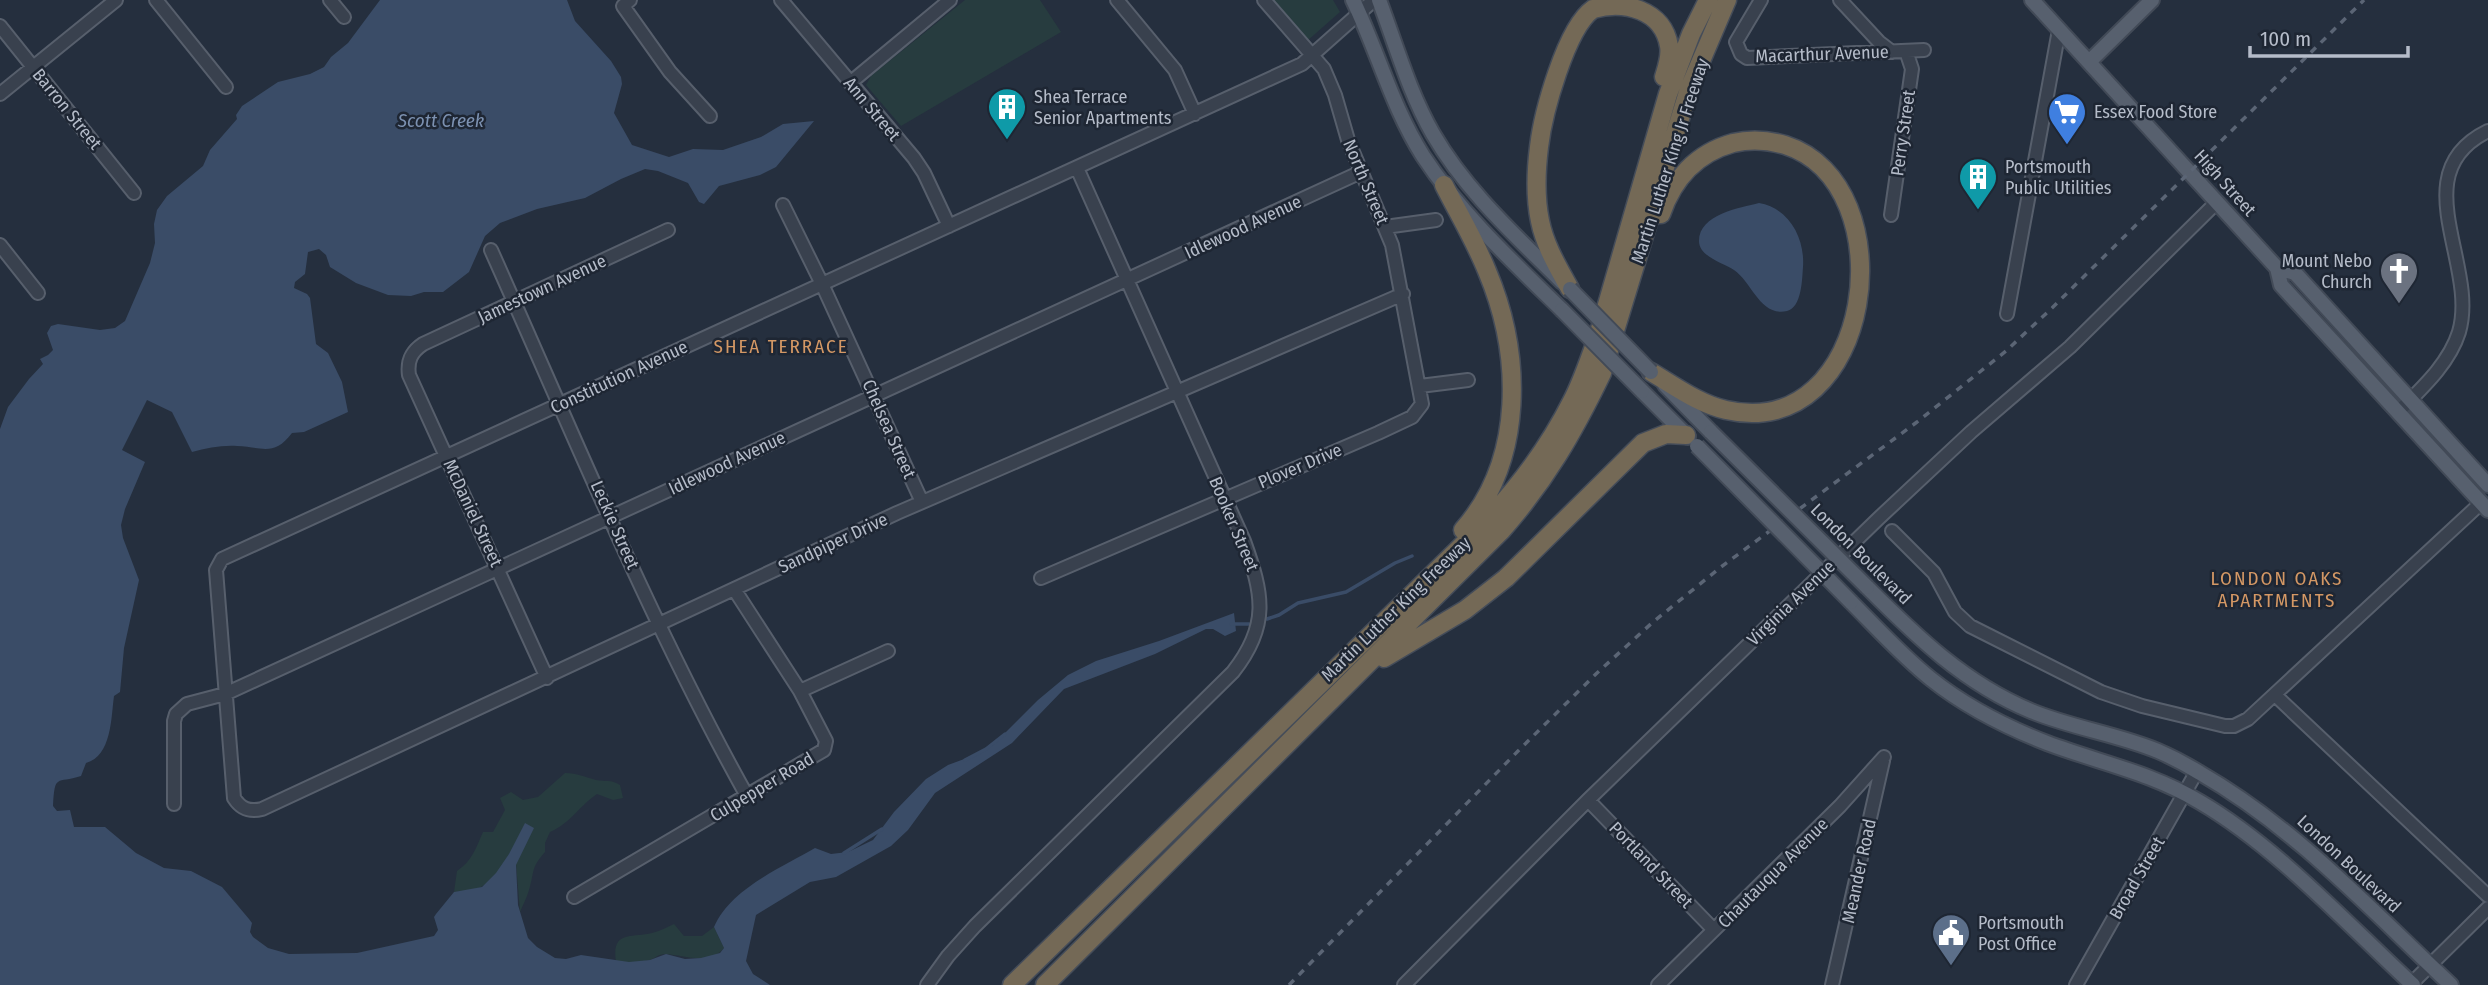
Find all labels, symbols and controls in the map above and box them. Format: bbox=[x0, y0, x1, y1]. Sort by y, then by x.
scale bar bbox=[2250, 14, 2408, 58]
text: 100 m bbox=[2260, 26, 2311, 52]
street label: Macarthur Avenue bbox=[1755, 41, 1889, 67]
street label: Martin Luther King Jr Freeway bbox=[1626, 56, 1714, 266]
street label: Barron Street bbox=[28, 64, 107, 154]
street label: Ann Street bbox=[839, 72, 905, 146]
building icon: Shea Terrace Senior Apartments bbox=[986, 86, 1028, 141]
place label: Shea Terrace Senior Apartments bbox=[1034, 86, 1172, 129]
street label: Perry Street bbox=[1886, 88, 1920, 178]
supermarket icon: Essex Food Store bbox=[2046, 91, 2088, 146]
place label: Essex Food Store bbox=[2094, 101, 2217, 123]
water label: Scott Creek bbox=[397, 109, 484, 132]
street label: North Street bbox=[1338, 136, 1394, 228]
street label: High Street bbox=[2189, 145, 2261, 221]
building icon: Portsmouth Public Utilities bbox=[1957, 156, 1999, 211]
place label: Portsmouth Public Utilities bbox=[2005, 156, 2112, 199]
street label: Idlewood Avenue bbox=[1181, 190, 1305, 264]
street label: Jamestown Avenue bbox=[474, 250, 610, 328]
place label: Mount Nebo Church bbox=[2282, 250, 2372, 293]
church icon: Mount Nebo Church bbox=[2378, 250, 2420, 305]
district label: SHEA TERRACE bbox=[713, 335, 849, 358]
street label: Constitution Avenue bbox=[547, 336, 691, 418]
street label: Chelsea Street bbox=[857, 376, 921, 482]
street label: Idlewood Avenue bbox=[665, 426, 789, 500]
street label: Plover Drive bbox=[1255, 438, 1345, 493]
street label: McDaniel Street bbox=[439, 456, 507, 570]
street label: Booker Street bbox=[1204, 473, 1264, 575]
street label: Leckie Street bbox=[586, 477, 644, 573]
street label: London Boulevard bbox=[1806, 499, 1916, 609]
street label: Sandpiper Drive bbox=[775, 508, 891, 578]
street label: Martin Luther King Freeway bbox=[1317, 532, 1475, 686]
street label: Virginia Avenue bbox=[1742, 555, 1840, 650]
district label: LONDON OAKS APARTMENTS bbox=[2210, 567, 2344, 612]
street label: Culpepper Road bbox=[706, 747, 818, 827]
street label: London Boulevard bbox=[2293, 810, 2405, 918]
street label: Chautauqua Avenue bbox=[1713, 813, 1833, 933]
street label: Portland Street bbox=[1604, 817, 1698, 913]
street label: Meander Road bbox=[1837, 817, 1881, 925]
street label: Broad Street bbox=[2105, 833, 2170, 923]
public building icon: Portsmouth Post Office bbox=[1930, 912, 1972, 967]
place label: Portsmouth Post Office bbox=[1978, 912, 2064, 955]

